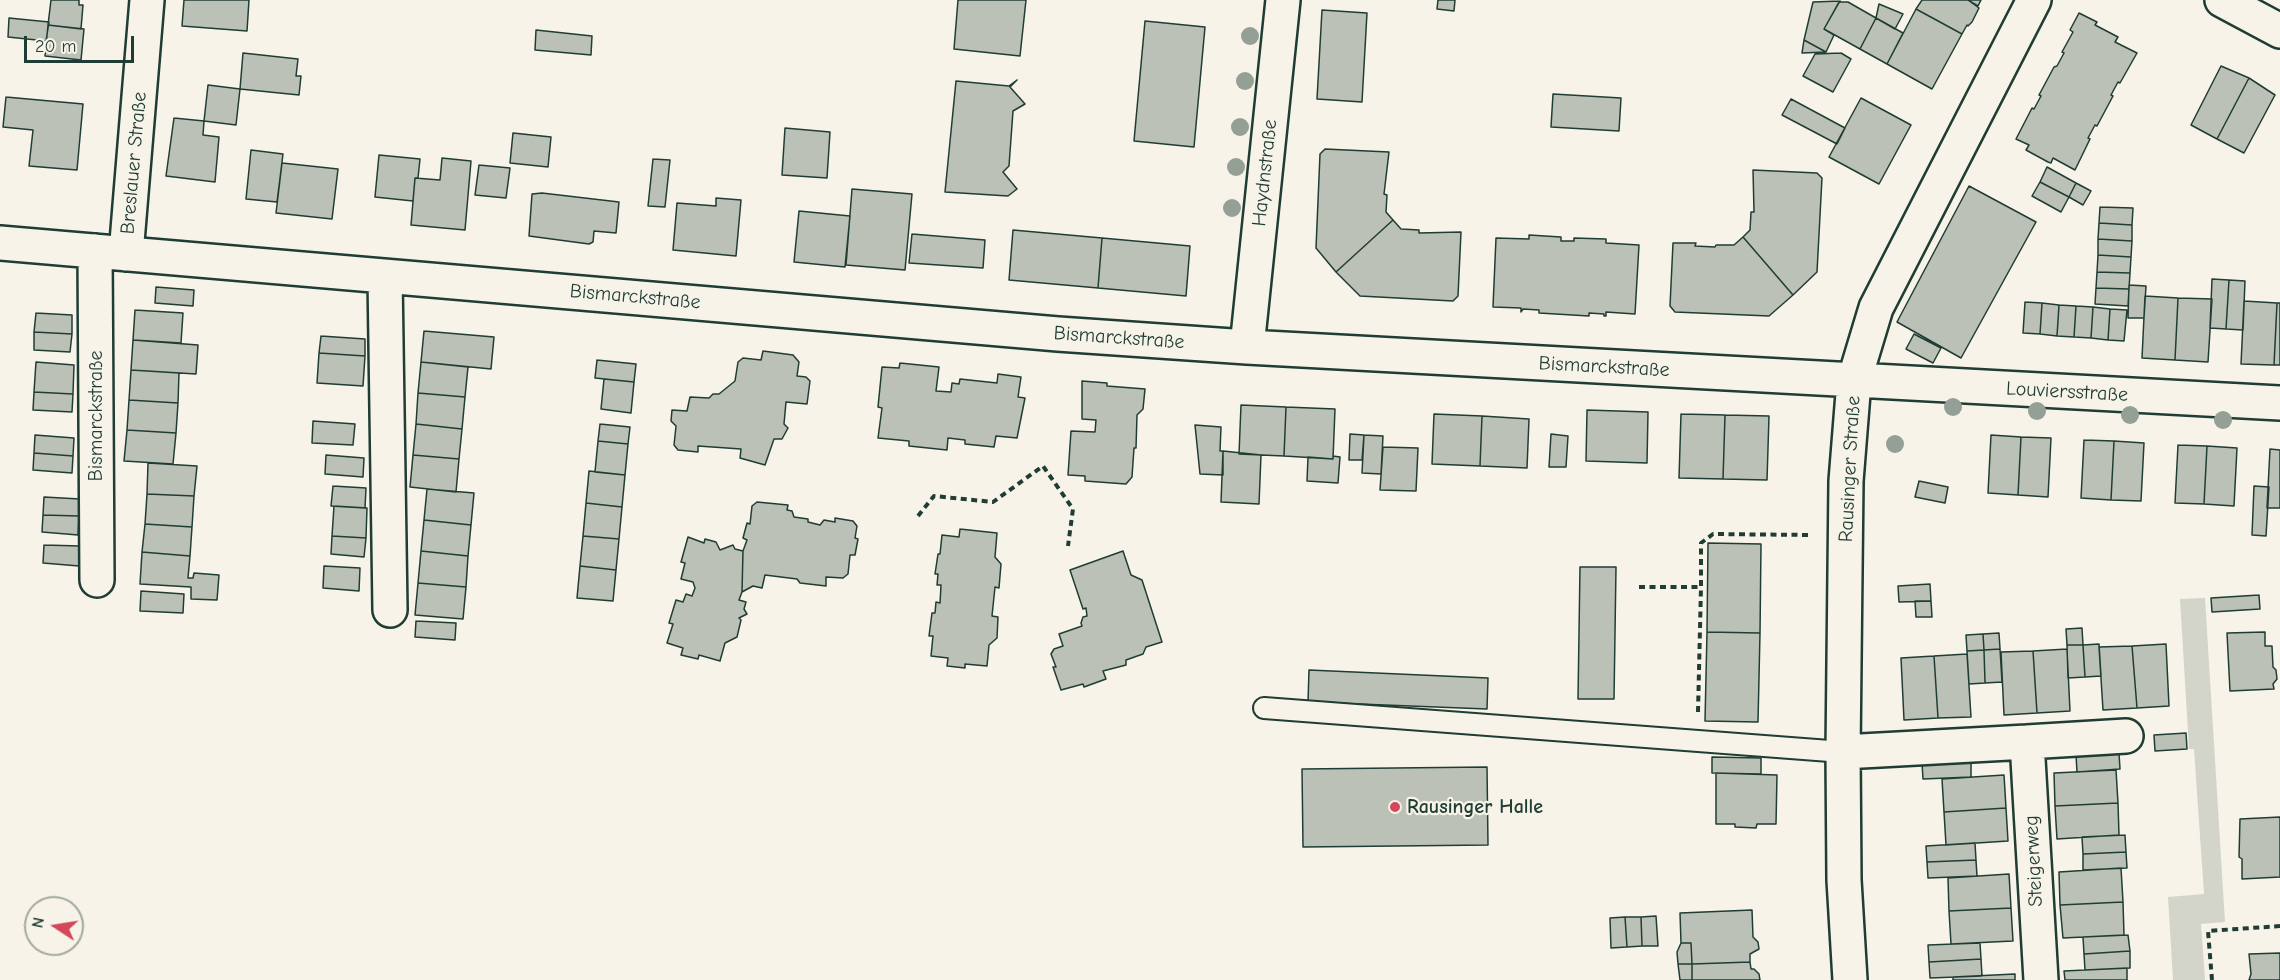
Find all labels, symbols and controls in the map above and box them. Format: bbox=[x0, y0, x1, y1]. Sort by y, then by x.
scale bar bbox=[27, 24, 136, 62]
text: 20 m bbox=[35, 36, 76, 57]
street label: Breslauer Straße bbox=[116, 91, 152, 235]
street label: Haydnstraße bbox=[1247, 118, 1283, 228]
street label: Bismarckstraße bbox=[569, 279, 701, 315]
street label: Bismarckstraße bbox=[1053, 321, 1185, 355]
street label: Bismarckstraße bbox=[84, 350, 108, 482]
street label: Bismarckstraße bbox=[1538, 352, 1670, 382]
street label: Louviersstraße bbox=[2005, 377, 2129, 407]
street label: Rausinger Straße bbox=[1834, 395, 1866, 543]
place label: Rausinger Halle bbox=[1407, 795, 1543, 819]
marker: Rausinger Halle bbox=[1388, 800, 1402, 814]
street label: Steigerweg bbox=[2020, 815, 2048, 907]
north arrow bbox=[24, 896, 84, 956]
text: N bbox=[28, 916, 48, 930]

